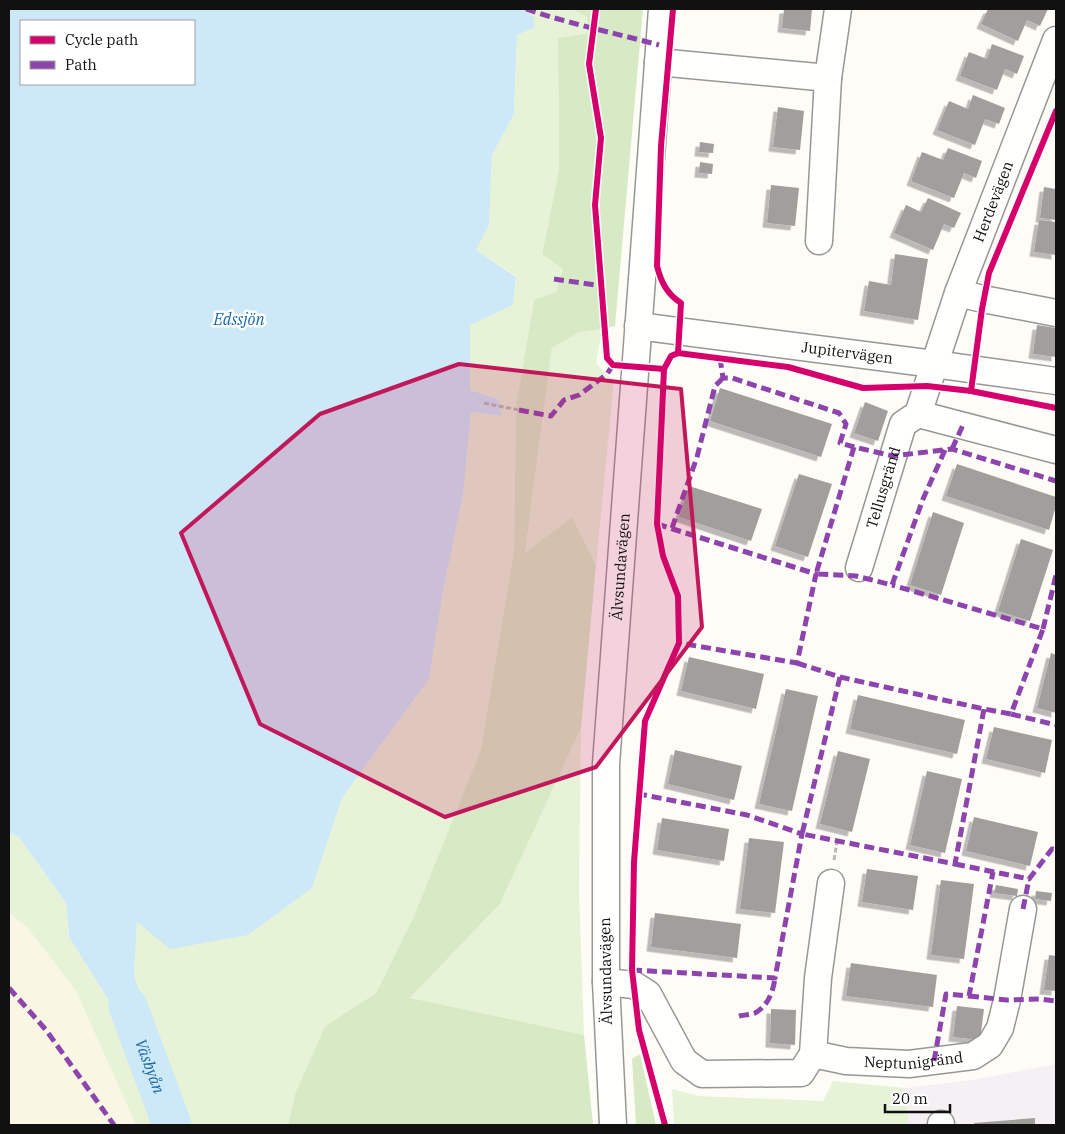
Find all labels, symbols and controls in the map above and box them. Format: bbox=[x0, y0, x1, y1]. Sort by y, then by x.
legend bbox=[20, 20, 195, 85]
text: Cycle path bbox=[65, 30, 138, 49]
text: Path bbox=[65, 55, 97, 74]
street label: Herdevägen bbox=[969, 158, 1017, 245]
water label: Edssjön bbox=[213, 309, 265, 329]
street label: Jupitervägen bbox=[800, 337, 895, 368]
street label: Tellusgränd bbox=[862, 444, 904, 531]
street label: Älvsundavägen bbox=[607, 512, 634, 621]
street label: Älvsundavägen bbox=[595, 917, 616, 1025]
water label: Väsbyån bbox=[131, 1036, 169, 1096]
street label: Neptunigränd bbox=[864, 1047, 964, 1073]
scale bar bbox=[885, 1082, 950, 1114]
text: 20 m bbox=[892, 1089, 928, 1108]

